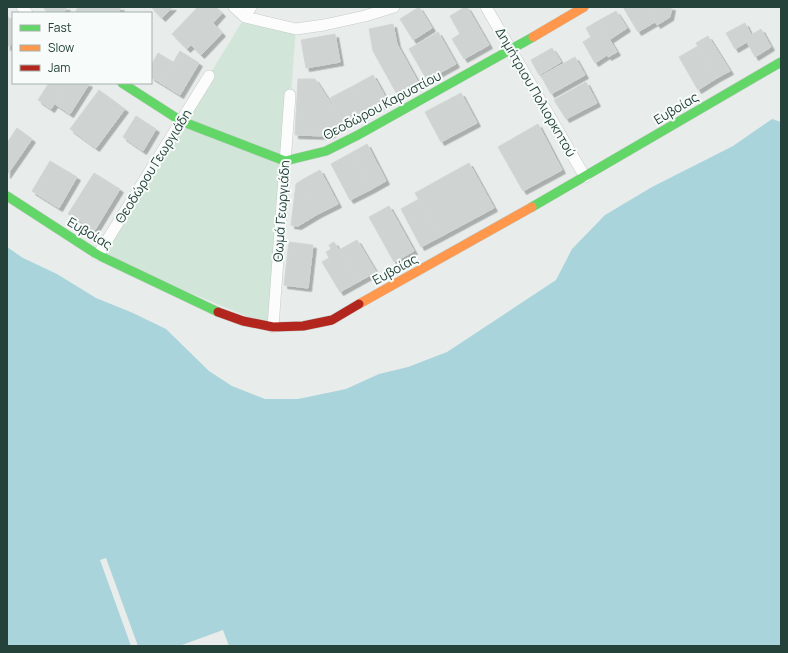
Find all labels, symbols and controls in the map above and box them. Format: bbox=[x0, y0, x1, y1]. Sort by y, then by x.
legend bbox=[12, 12, 152, 84]
text: Fast bbox=[48, 19, 72, 36]
street label: Δημήτριου Πολιορκητού bbox=[492, 24, 580, 160]
text: Slow bbox=[48, 39, 74, 56]
text: Jam bbox=[48, 59, 70, 76]
street label: Θεοδώρου Καρυστίου bbox=[320, 66, 444, 144]
street label: Ευβοίας bbox=[650, 88, 702, 128]
street label: Θεοδώρου Γεωργιάδη bbox=[111, 106, 195, 226]
street label: Θωμά Γεωργιάδη bbox=[268, 159, 294, 263]
street label: Ευβοίας bbox=[64, 213, 116, 253]
street label: Ευβοίας bbox=[369, 249, 421, 289]

